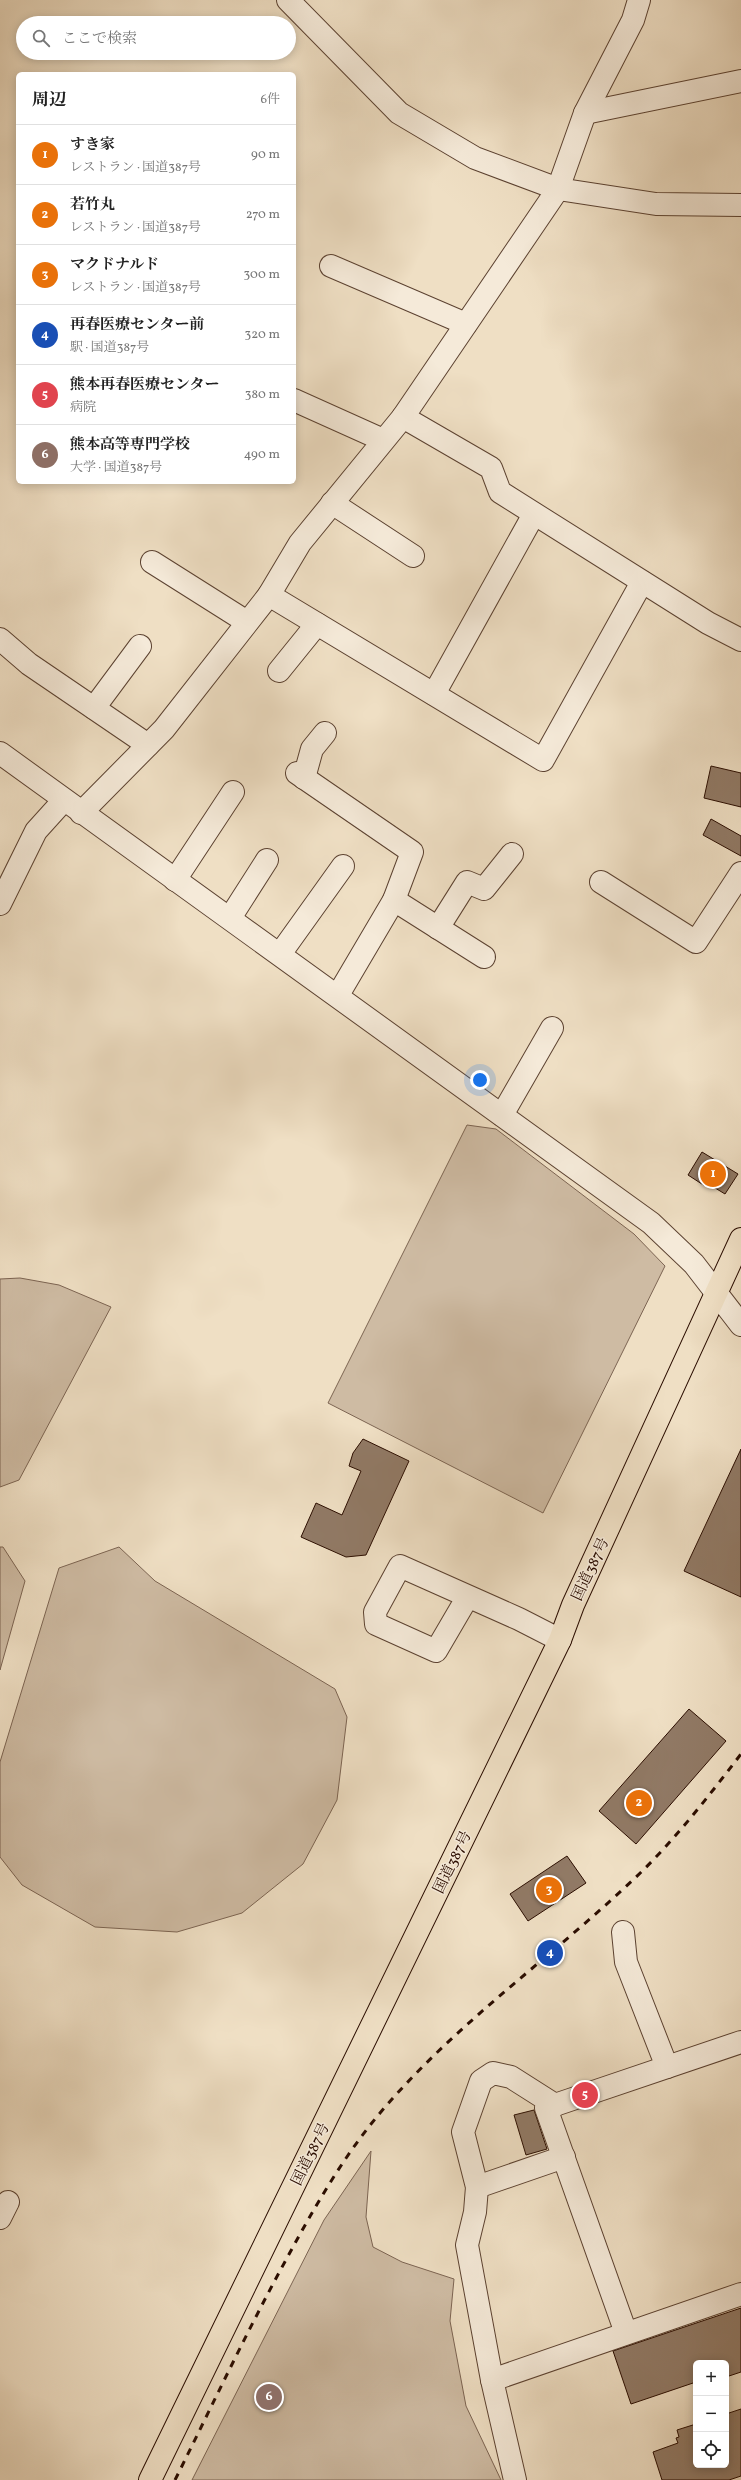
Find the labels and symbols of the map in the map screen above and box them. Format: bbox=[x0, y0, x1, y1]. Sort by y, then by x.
your location bbox=[470, 1070, 490, 1090]
pin: 1 bbox=[700, 1159, 726, 1189]
street label: 国道387号 bbox=[568, 1535, 615, 1605]
pin: 2 bbox=[626, 1788, 652, 1818]
street label: 国道387号 bbox=[429, 1828, 478, 1898]
pin: 3 bbox=[536, 1875, 562, 1905]
pin: 4 bbox=[537, 1938, 563, 1968]
pin: 5 bbox=[572, 2080, 598, 2110]
street label: 国道387号 bbox=[287, 2120, 336, 2190]
pin: 6 bbox=[256, 2382, 282, 2412]

